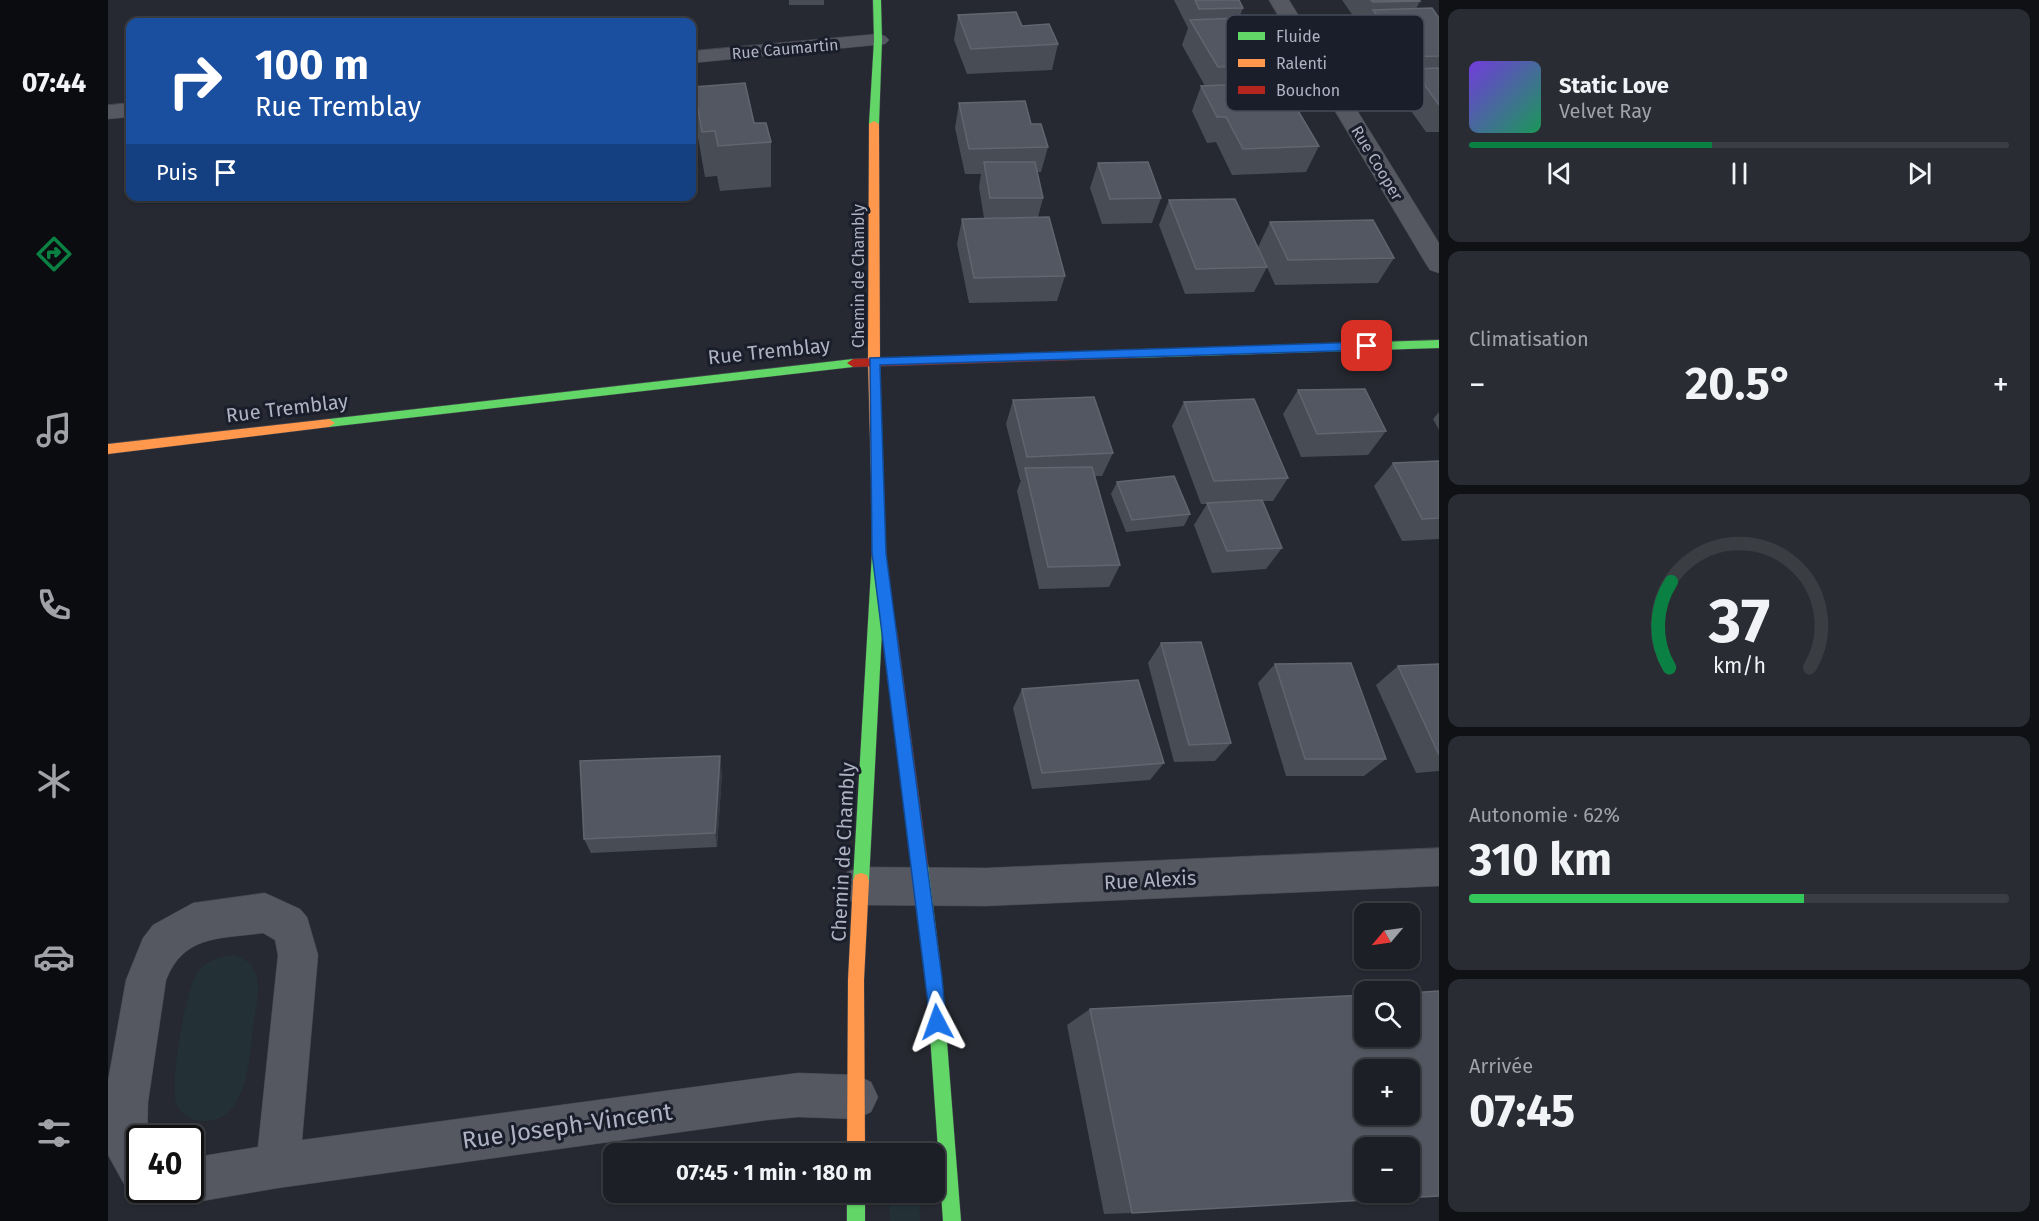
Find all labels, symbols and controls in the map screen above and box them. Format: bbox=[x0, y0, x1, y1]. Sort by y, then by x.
legend bbox=[1226, 15, 1424, 111]
text: Fluide bbox=[1276, 27, 1321, 46]
street label: Rue Caumartin bbox=[731, 35, 839, 63]
text: 100 m bbox=[255, 40, 369, 90]
icon: right bbox=[156, 42, 234, 120]
text: Ralenti bbox=[1276, 54, 1327, 73]
text: 07:44 bbox=[22, 67, 86, 99]
text: Static Love bbox=[1559, 72, 1669, 99]
text: Bouchon bbox=[1276, 81, 1340, 100]
text: Rue Tremblay bbox=[255, 91, 421, 123]
text: Velvet Ray bbox=[1559, 99, 1652, 123]
street label: Rue Cooper bbox=[1347, 122, 1407, 204]
icon: arrive bbox=[209, 156, 242, 189]
icon: previous bbox=[1543, 157, 1576, 190]
icon: pause bbox=[1723, 157, 1756, 190]
icon: next bbox=[1903, 157, 1936, 190]
text: Puis bbox=[156, 159, 197, 186]
street label: Chemin de Chambly bbox=[849, 204, 868, 348]
icon: directions bbox=[33, 233, 75, 275]
pin bbox=[1341, 320, 1392, 371]
text: Climatisation bbox=[1469, 327, 1589, 351]
icon: arrive bbox=[1350, 329, 1383, 362]
street label: Rue Tremblay bbox=[707, 333, 832, 369]
text: 20.5° bbox=[1685, 357, 1793, 411]
text: − bbox=[1469, 365, 1486, 405]
text: + bbox=[1993, 365, 2009, 405]
street label: Rue Tremblay bbox=[225, 389, 350, 427]
icon: music bbox=[33, 409, 75, 451]
icon: phone bbox=[33, 584, 75, 626]
text: 37 bbox=[1707, 584, 1770, 659]
text: km/h bbox=[1712, 653, 1766, 679]
icon: climate bbox=[33, 760, 75, 802]
street label: Chemin de Chambly bbox=[826, 761, 860, 942]
text: Autonomie · 62% bbox=[1469, 803, 1620, 827]
text: 310 km bbox=[1469, 833, 1612, 887]
street label: Rue Alexis bbox=[1103, 866, 1197, 894]
north arrow bbox=[1354, 903, 1420, 969]
map controls bbox=[1354, 903, 1420, 1203]
icon: car bbox=[33, 936, 75, 978]
button: search bbox=[1354, 981, 1420, 1047]
position arrow bbox=[905, 990, 969, 1054]
text: Arrivée bbox=[1469, 1054, 1533, 1078]
button: + bbox=[1354, 1059, 1420, 1125]
text: 07:45 bbox=[1469, 1084, 1575, 1138]
street label: Rue Joseph-Vincent bbox=[460, 1097, 674, 1155]
icon: filters bbox=[33, 1112, 75, 1154]
speed limit sign: 40 bbox=[126, 1125, 204, 1203]
button: − bbox=[1354, 1137, 1420, 1203]
text: 07:45 · 1 min · 180 m bbox=[676, 1159, 872, 1186]

